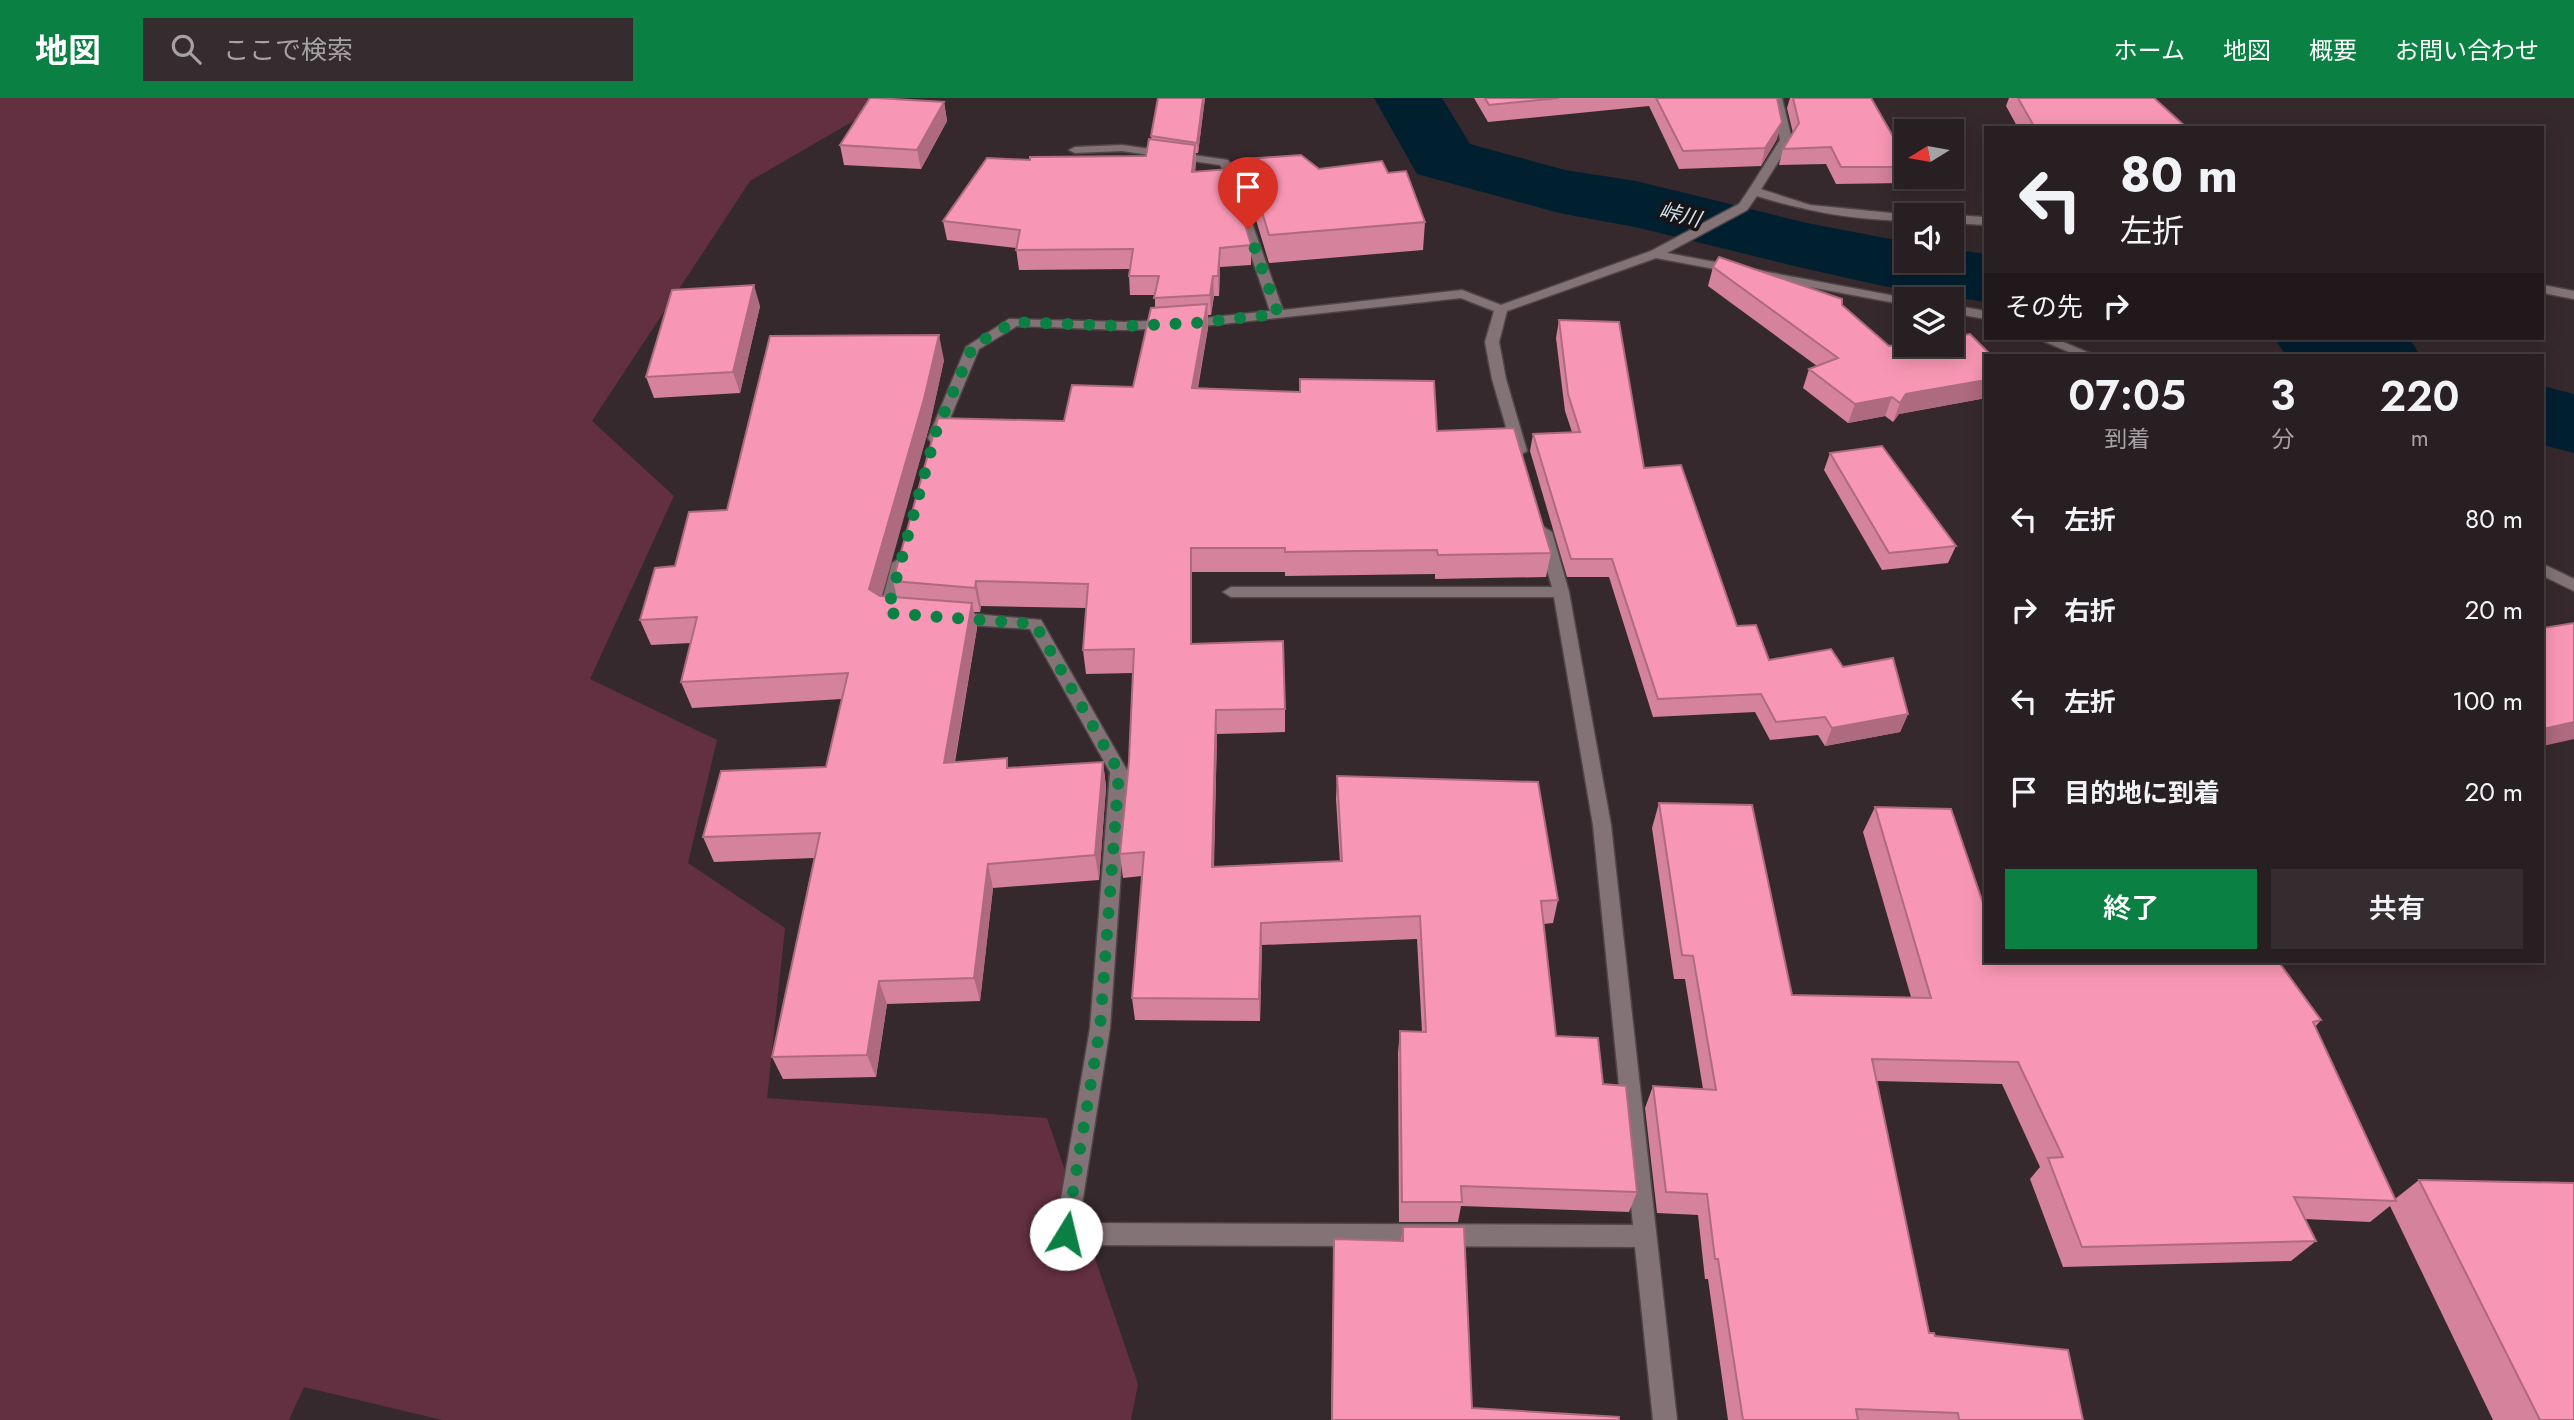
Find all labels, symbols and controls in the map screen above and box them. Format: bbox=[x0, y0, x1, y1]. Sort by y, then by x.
search box bbox=[143, 18, 633, 81]
text: 地図 bbox=[35, 27, 101, 74]
icon: search bbox=[167, 30, 205, 68]
text: ここで検索 bbox=[223, 31, 353, 69]
text: ホーム bbox=[2114, 33, 2185, 68]
text: 地図 bbox=[2223, 33, 2271, 68]
text: 概要 bbox=[2309, 33, 2357, 68]
text: お問い合わせ bbox=[2395, 33, 2539, 68]
north arrow bbox=[1894, 119, 1964, 189]
map controls bbox=[1894, 119, 1964, 357]
text: 80 m bbox=[2120, 140, 2238, 210]
icon: left bbox=[2005, 154, 2096, 245]
pin bbox=[1218, 157, 1278, 229]
icon: arrive bbox=[1229, 168, 1267, 206]
water label: 峠川 bbox=[1656, 195, 1706, 235]
button: sound bbox=[1894, 203, 1964, 273]
text: 左折 bbox=[2120, 208, 2184, 254]
button: layers bbox=[1894, 287, 1964, 357]
icon: right bbox=[2097, 287, 2135, 325]
text: その先 bbox=[2005, 288, 2083, 326]
text: 07:05 bbox=[2068, 365, 2186, 426]
text: 3 bbox=[2270, 365, 2295, 426]
text: 220 bbox=[2380, 366, 2460, 427]
text: m bbox=[2411, 421, 2429, 455]
text: 到着 bbox=[2104, 422, 2150, 456]
text: 分 bbox=[2271, 422, 2294, 456]
icon: left bbox=[2005, 500, 2043, 538]
text: 80 m bbox=[2465, 500, 2523, 538]
text: 左折 bbox=[2064, 501, 2116, 539]
icon: right bbox=[2005, 591, 2043, 629]
text: 20 m bbox=[2465, 591, 2523, 629]
text: 右折 bbox=[2064, 592, 2116, 630]
icon: left bbox=[2005, 682, 2043, 720]
text: 100 m bbox=[2452, 682, 2523, 720]
text: 左折 bbox=[2064, 683, 2116, 721]
icon: arrive bbox=[2005, 773, 2043, 811]
text: 20 m bbox=[2465, 773, 2523, 811]
text: 目的地に到着 bbox=[2064, 774, 2220, 812]
button: 終了 bbox=[2005, 869, 2257, 949]
button: 共有 bbox=[2271, 869, 2523, 949]
position arrow bbox=[1029, 1197, 1103, 1271]

